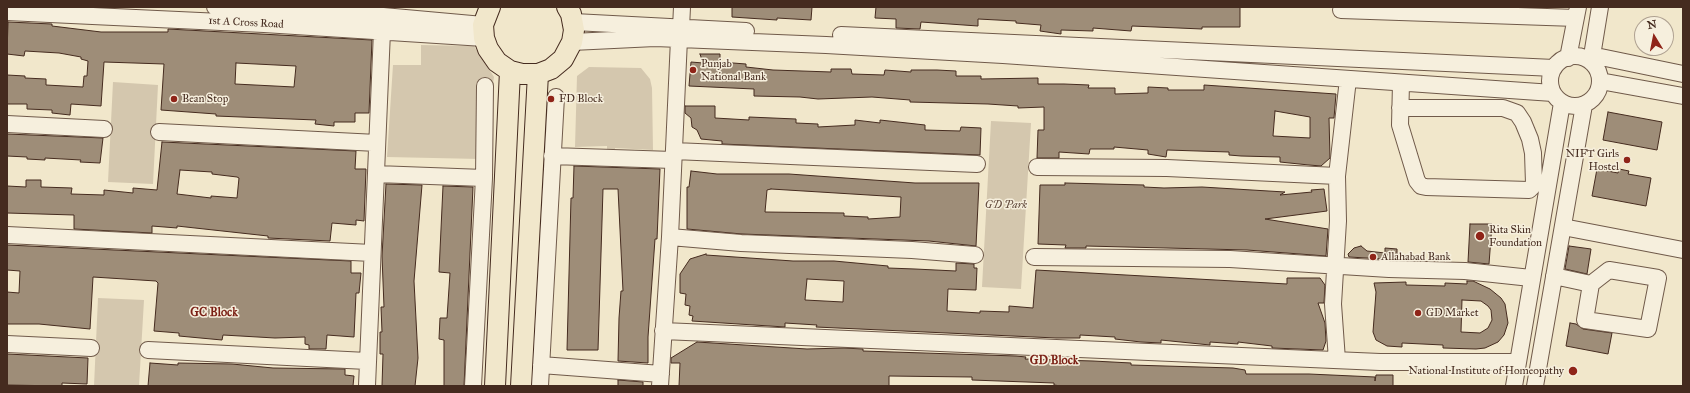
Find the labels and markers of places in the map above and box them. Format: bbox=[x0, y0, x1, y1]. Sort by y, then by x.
place label: Punjab National Bank bbox=[701, 57, 766, 83]
marker: Punjab National Bank bbox=[688, 65, 698, 75]
place label: Bean Stop bbox=[182, 92, 228, 106]
place label: FD Block bbox=[559, 92, 603, 106]
marker: Bean Stop bbox=[169, 94, 179, 104]
marker: FD Block bbox=[546, 94, 556, 104]
place label: NIFT Girls Hostel bbox=[1566, 147, 1619, 173]
marker: NIFT Girls Hostel bbox=[1622, 155, 1632, 165]
place label: Rita Skin Foundation bbox=[1489, 223, 1542, 249]
marker: Rita Skin Foundation bbox=[1474, 230, 1486, 242]
place label: Allahabad Bank bbox=[1381, 250, 1451, 264]
marker: Allahabad Bank bbox=[1368, 252, 1378, 262]
place label: GD Market bbox=[1426, 306, 1479, 320]
marker: GD Market bbox=[1413, 308, 1423, 318]
place label: National Institute of Homeopathy bbox=[1409, 364, 1564, 378]
marker: National Institute of Homeopathy bbox=[1567, 365, 1579, 377]

